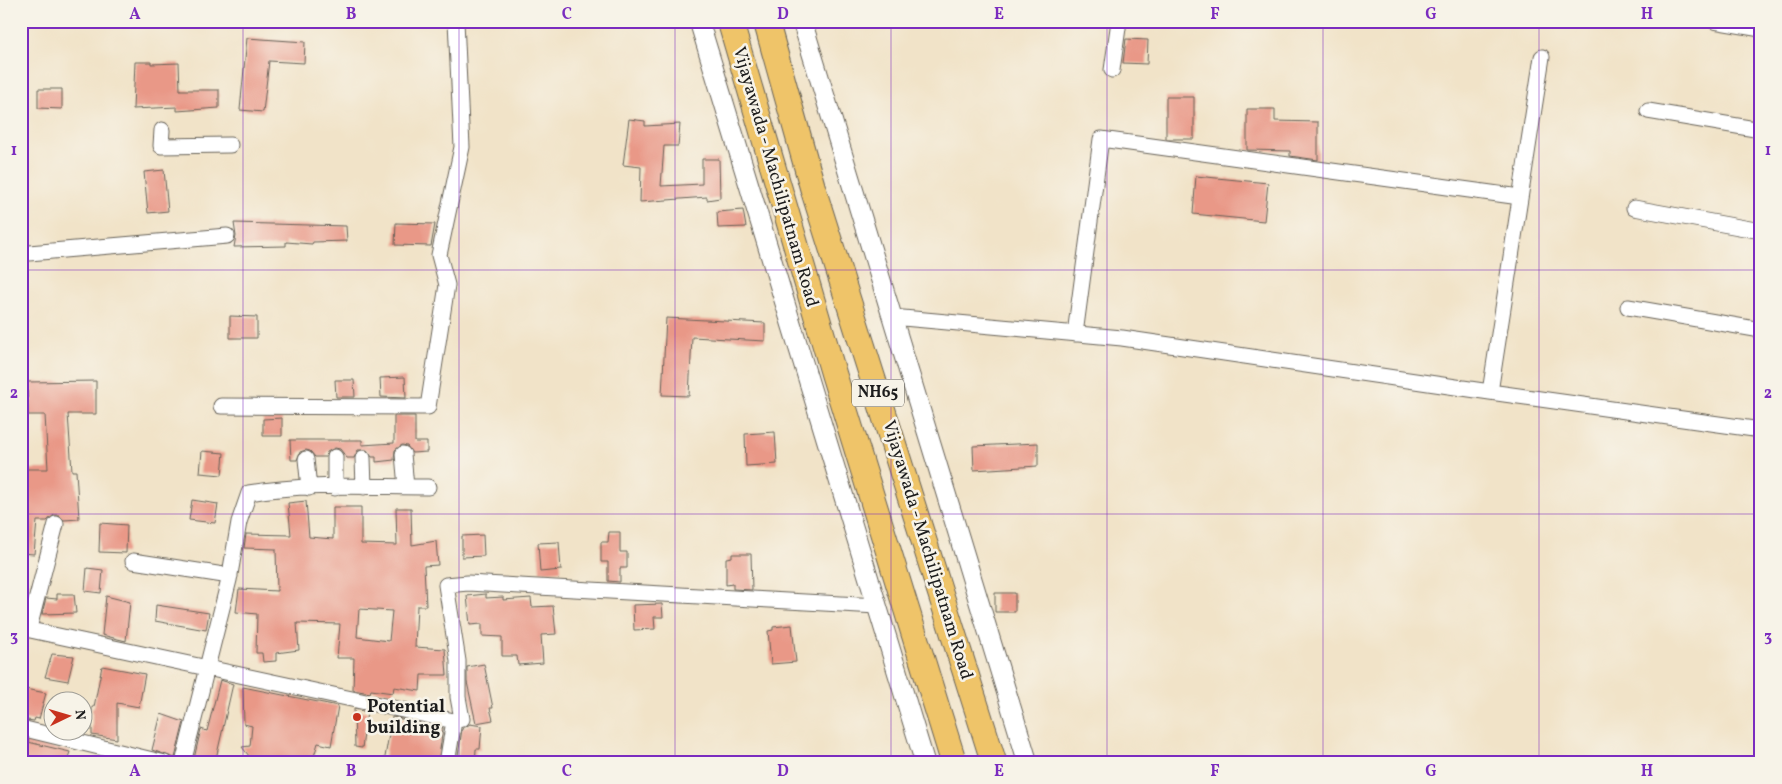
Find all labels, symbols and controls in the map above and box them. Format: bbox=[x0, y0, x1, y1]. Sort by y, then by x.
text: A bbox=[129, 4, 141, 26]
text: B bbox=[346, 4, 357, 26]
text: C bbox=[562, 4, 572, 26]
text: D bbox=[777, 4, 789, 26]
text: E bbox=[994, 4, 1004, 26]
text: F bbox=[1210, 4, 1220, 26]
text: G bbox=[1425, 4, 1437, 26]
text: H bbox=[1641, 4, 1653, 26]
street label: Vijayawada - Machilipatnam Road bbox=[726, 44, 824, 310]
text: 1 bbox=[11, 140, 17, 162]
text: 1 bbox=[1765, 140, 1771, 162]
road number: NH65 bbox=[852, 379, 904, 406]
text: 2 bbox=[10, 383, 18, 405]
text: 2 bbox=[1764, 383, 1772, 405]
street label: Vijayawada - Machilipatnam Road bbox=[876, 417, 978, 683]
text: 3 bbox=[10, 626, 18, 648]
text: 3 bbox=[1764, 626, 1772, 648]
north arrow bbox=[42, 692, 92, 742]
place label: Potential building bbox=[367, 695, 445, 741]
text: N bbox=[70, 709, 89, 721]
marker: Potential building bbox=[351, 711, 363, 723]
text: A bbox=[129, 761, 141, 783]
text: B bbox=[346, 761, 357, 783]
text: C bbox=[562, 761, 572, 783]
text: D bbox=[777, 761, 789, 783]
text: E bbox=[994, 761, 1004, 783]
text: F bbox=[1210, 761, 1220, 783]
text: G bbox=[1425, 761, 1437, 783]
text: H bbox=[1641, 761, 1653, 783]

